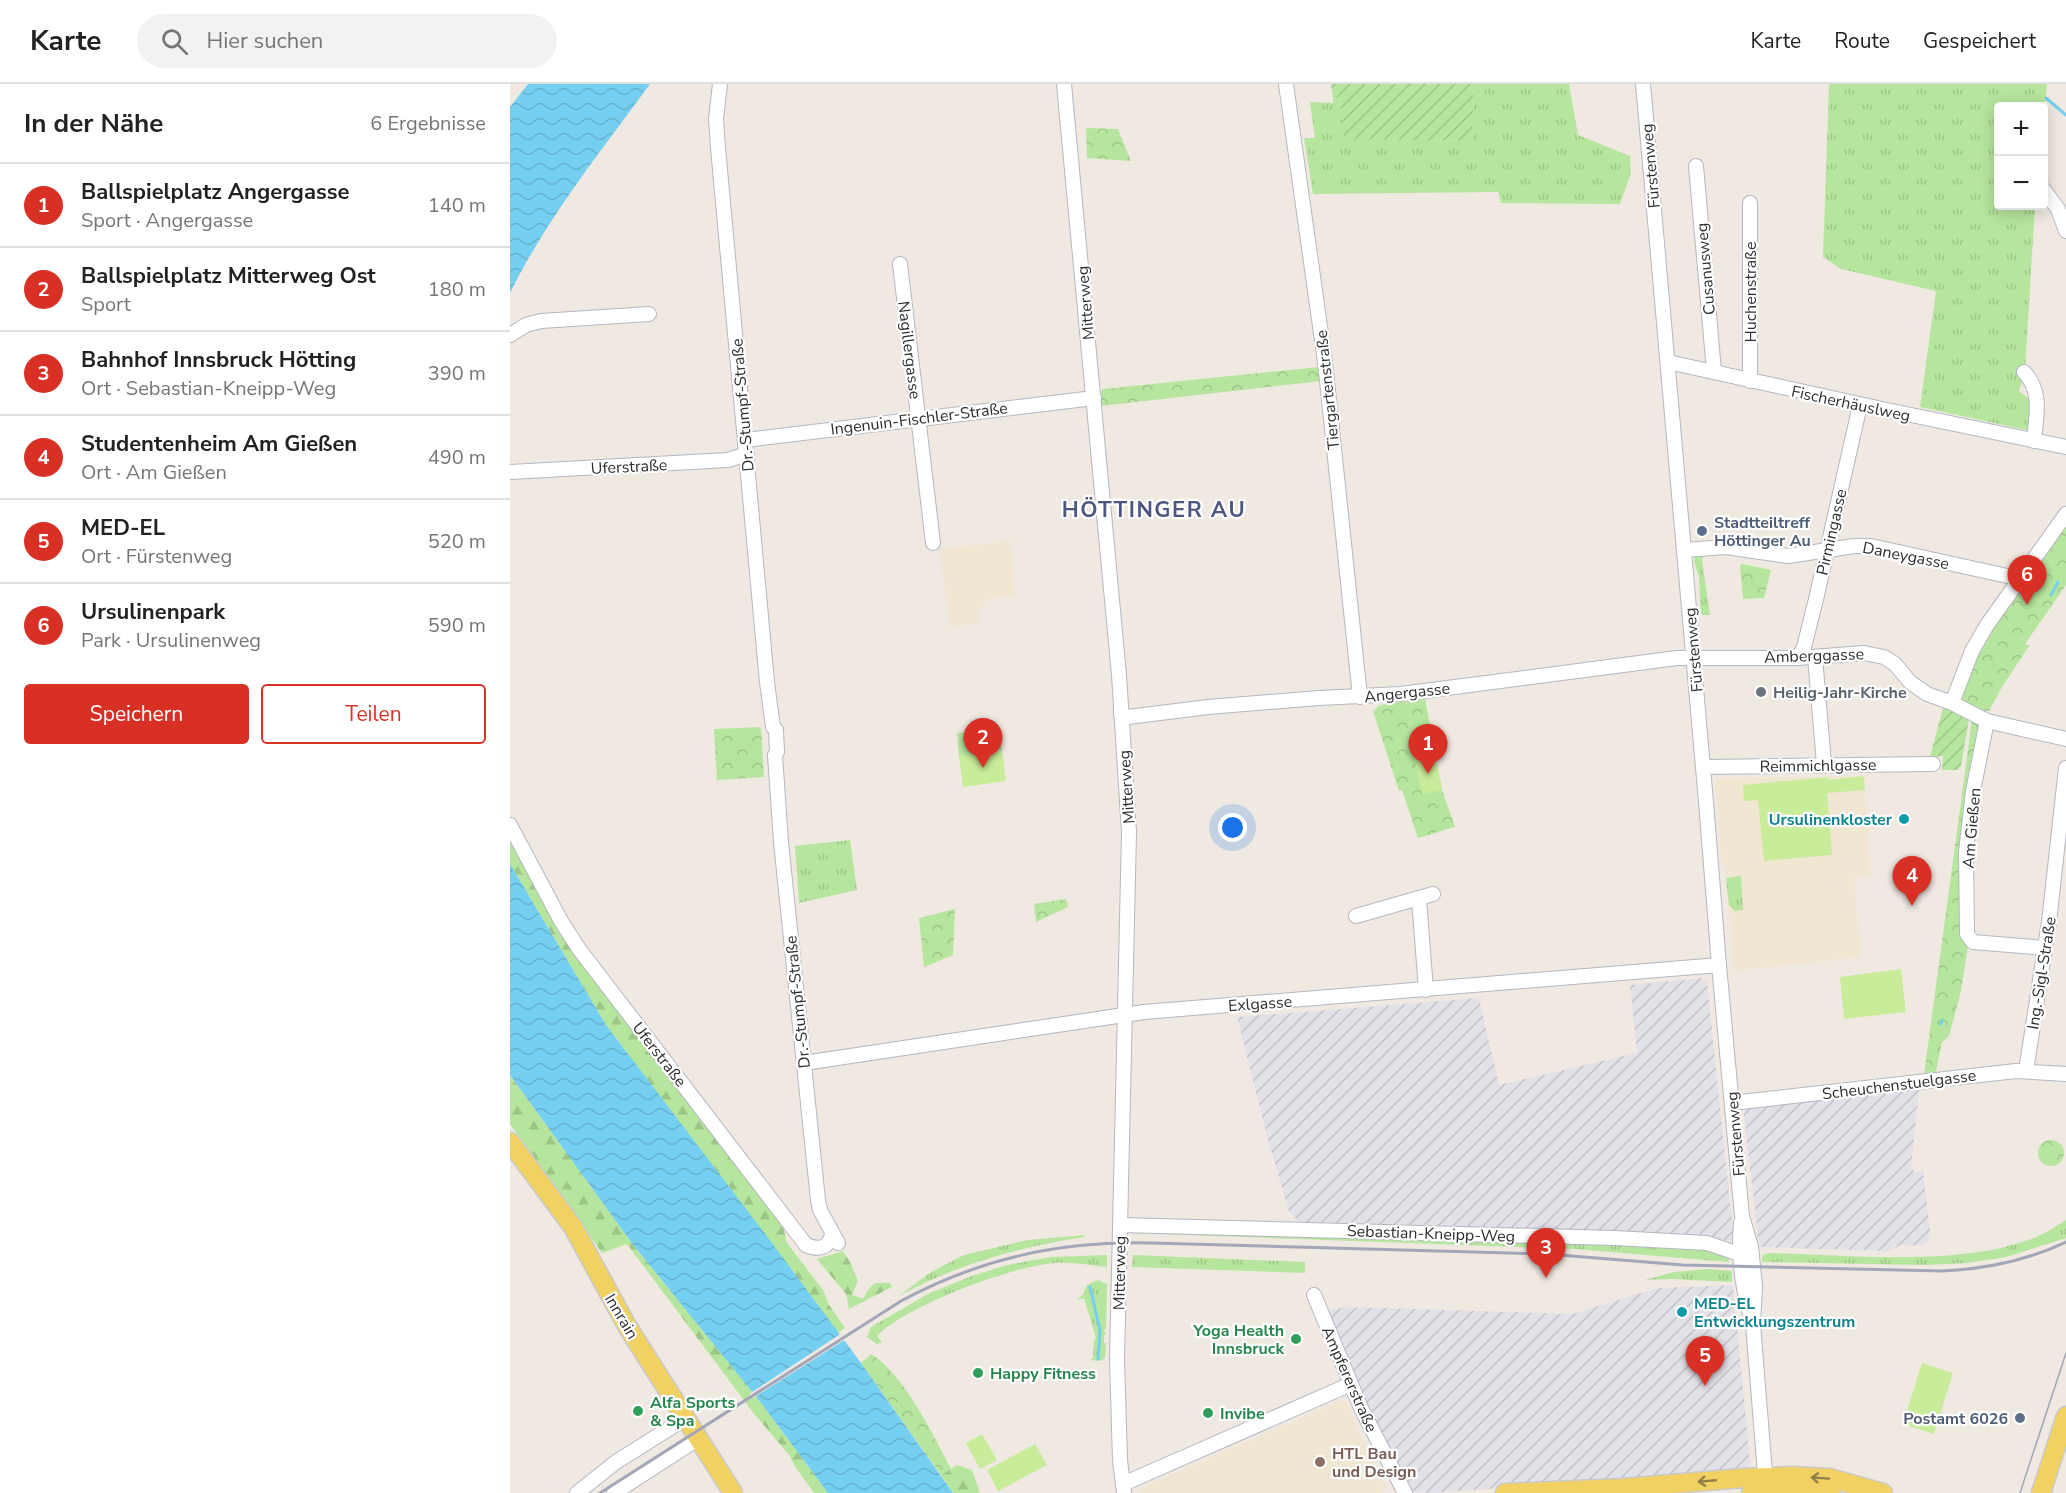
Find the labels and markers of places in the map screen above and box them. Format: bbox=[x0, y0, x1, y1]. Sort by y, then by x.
place label: Stadtteiltreff Höttinger Au bbox=[1714, 512, 1811, 552]
marker: Stadtteiltreff Höttinger Au bbox=[1695, 524, 1709, 538]
pin: 6 bbox=[2008, 556, 2047, 605]
place label: Heilig-Jahr-Kirche bbox=[1773, 682, 1907, 704]
marker: Heilig-Jahr-Kirche bbox=[1754, 685, 1768, 699]
pin: 2 bbox=[964, 718, 1002, 768]
pin: 1 bbox=[1408, 724, 1448, 774]
place label: Ursulinenkloster bbox=[1769, 809, 1893, 831]
marker: Ursulinenkloster bbox=[1897, 812, 1911, 826]
pin: 4 bbox=[1892, 856, 1932, 906]
pin: 3 bbox=[1526, 1228, 1566, 1278]
place label: MED-EL Entwicklungszentrum bbox=[1694, 1293, 1855, 1333]
marker: MED-EL Entwicklungszentrum bbox=[1675, 1305, 1689, 1319]
place label: Yoga Health Innsbruck bbox=[1192, 1320, 1284, 1360]
marker: Yoga Health Innsbruck bbox=[1289, 1332, 1303, 1346]
pin: 5 bbox=[1686, 1336, 1724, 1386]
place label: Happy Fitness bbox=[990, 1363, 1096, 1385]
marker: Happy Fitness bbox=[971, 1366, 985, 1380]
place label: Alfa Sports & Spa bbox=[650, 1392, 735, 1432]
place label: Invibe bbox=[1220, 1403, 1265, 1425]
marker: Alfa Sports & Spa bbox=[631, 1404, 645, 1418]
marker: Invibe bbox=[1201, 1406, 1215, 1420]
place label: Postamt 6026 bbox=[1903, 1408, 2008, 1430]
marker: Postamt 6026 bbox=[2013, 1411, 2027, 1425]
place label: HTL Bau und Design bbox=[1332, 1443, 1416, 1483]
marker: HTL Bau und Design bbox=[1313, 1455, 1327, 1469]

